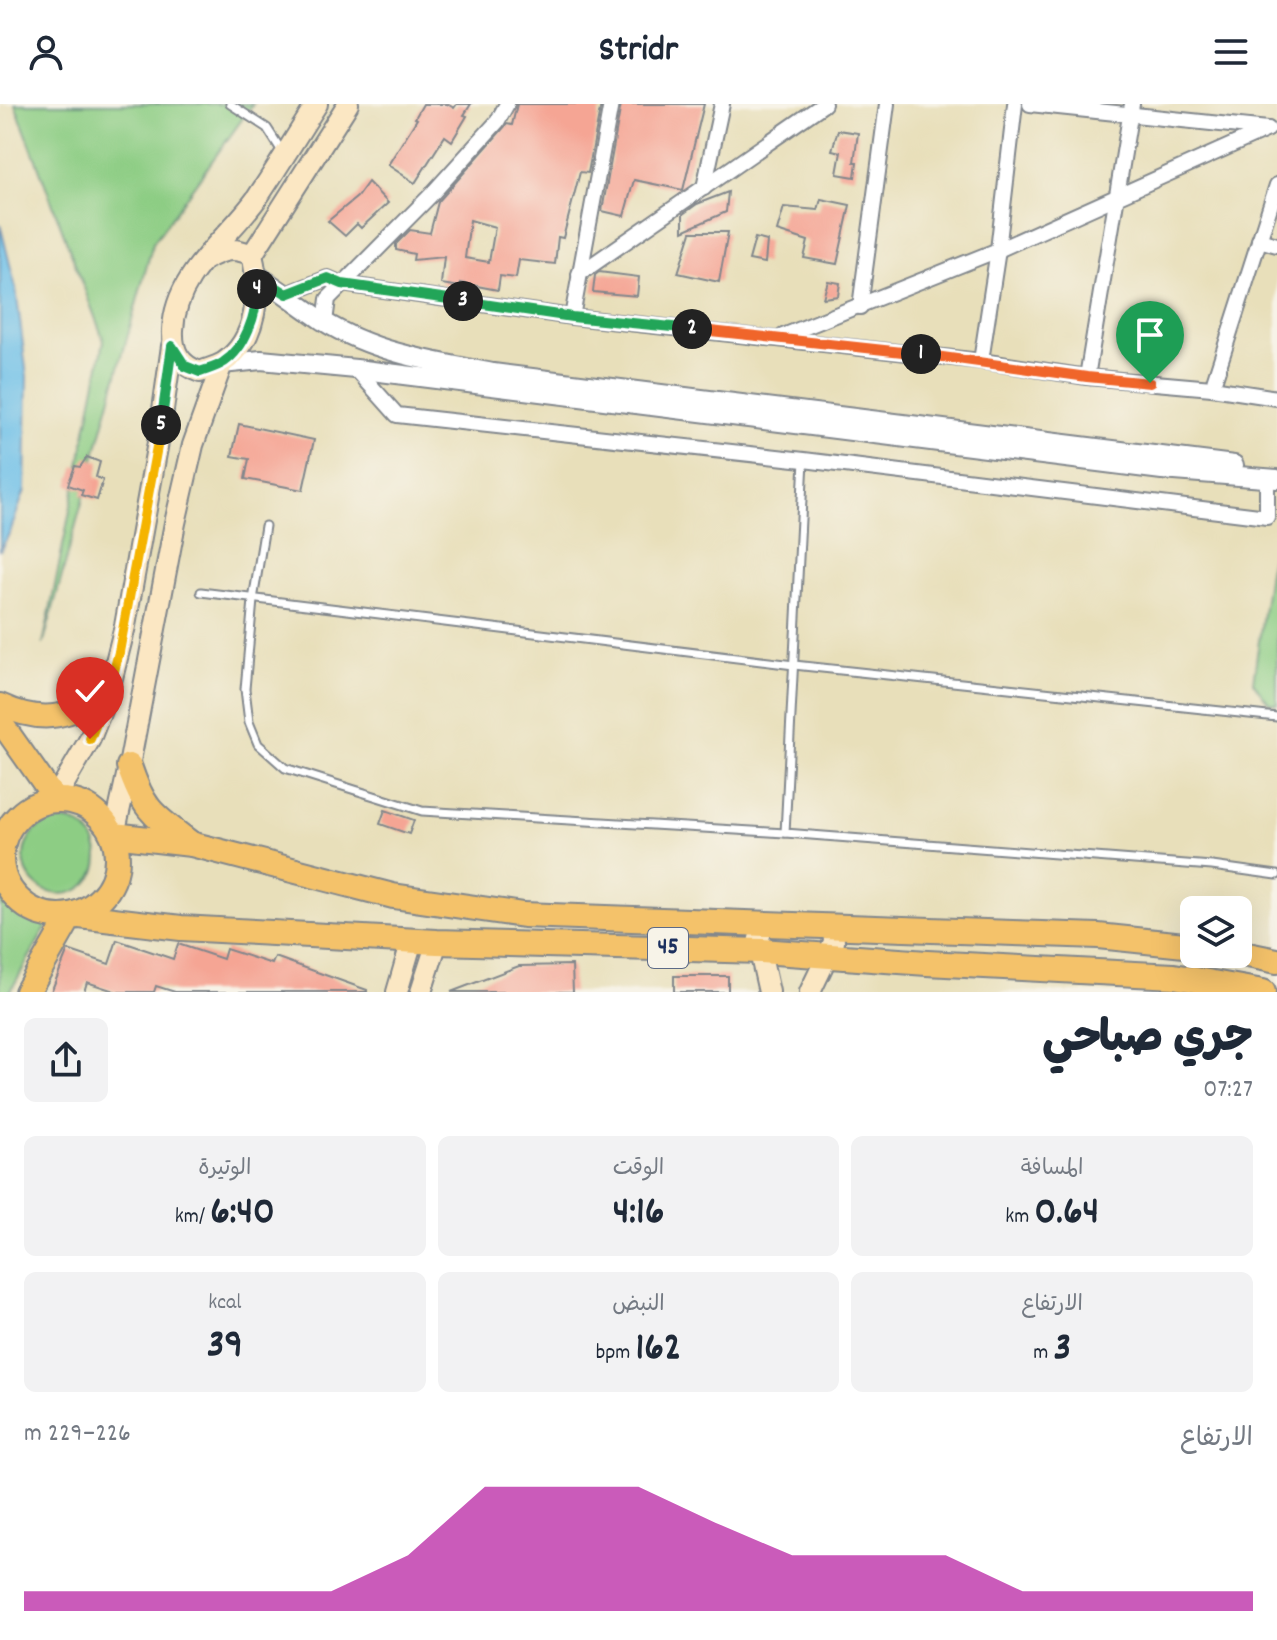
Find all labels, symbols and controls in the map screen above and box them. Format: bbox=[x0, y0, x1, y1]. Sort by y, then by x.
text: Stridr bbox=[599, 26, 678, 78]
icon: person bbox=[24, 30, 68, 74]
icon: menu bbox=[1209, 30, 1253, 74]
pin: 4 bbox=[237, 269, 277, 309]
text: 4 bbox=[252, 273, 262, 304]
pin: 3 bbox=[443, 281, 483, 321]
text: 3 bbox=[458, 285, 468, 316]
pin bbox=[1116, 301, 1184, 383]
pin: 2 bbox=[672, 309, 712, 349]
text: 2 bbox=[687, 313, 697, 344]
icon: arrive bbox=[1128, 313, 1172, 357]
pin: 1 bbox=[901, 334, 941, 374]
text: 1 bbox=[919, 338, 923, 369]
pin: 5 bbox=[141, 405, 181, 445]
text: 5 bbox=[156, 409, 166, 440]
pin bbox=[56, 657, 124, 739]
icon: check bbox=[68, 669, 112, 713]
map controls bbox=[1180, 896, 1252, 968]
button: layers bbox=[1180, 896, 1252, 968]
road number: 45 bbox=[648, 928, 688, 968]
text: جري صباحي bbox=[1042, 1010, 1253, 1073]
button: share bbox=[24, 1018, 108, 1102]
text: 07:27 bbox=[1203, 1072, 1253, 1109]
text: الوتيرة bbox=[198, 1154, 251, 1185]
text: الوقت bbox=[613, 1154, 664, 1185]
text: المسافة bbox=[1021, 1154, 1084, 1185]
text: 6:40 bbox=[210, 1186, 275, 1243]
text: 4:16 bbox=[613, 1186, 664, 1243]
text: 0.64 bbox=[1034, 1186, 1099, 1243]
text: /km bbox=[175, 1202, 210, 1233]
text: km bbox=[1005, 1202, 1034, 1233]
text: kcal bbox=[208, 1288, 242, 1319]
text: النبض bbox=[612, 1290, 665, 1321]
text: الارتفاع bbox=[1021, 1290, 1083, 1321]
text: 39 bbox=[207, 1319, 243, 1376]
text: 162 bbox=[636, 1322, 681, 1379]
text: 3 bbox=[1053, 1322, 1071, 1379]
text: bpm bbox=[596, 1338, 636, 1369]
text: m bbox=[1033, 1338, 1053, 1369]
text: 226–229 m bbox=[24, 1416, 131, 1453]
text: الارتفاع bbox=[1180, 1421, 1253, 1458]

